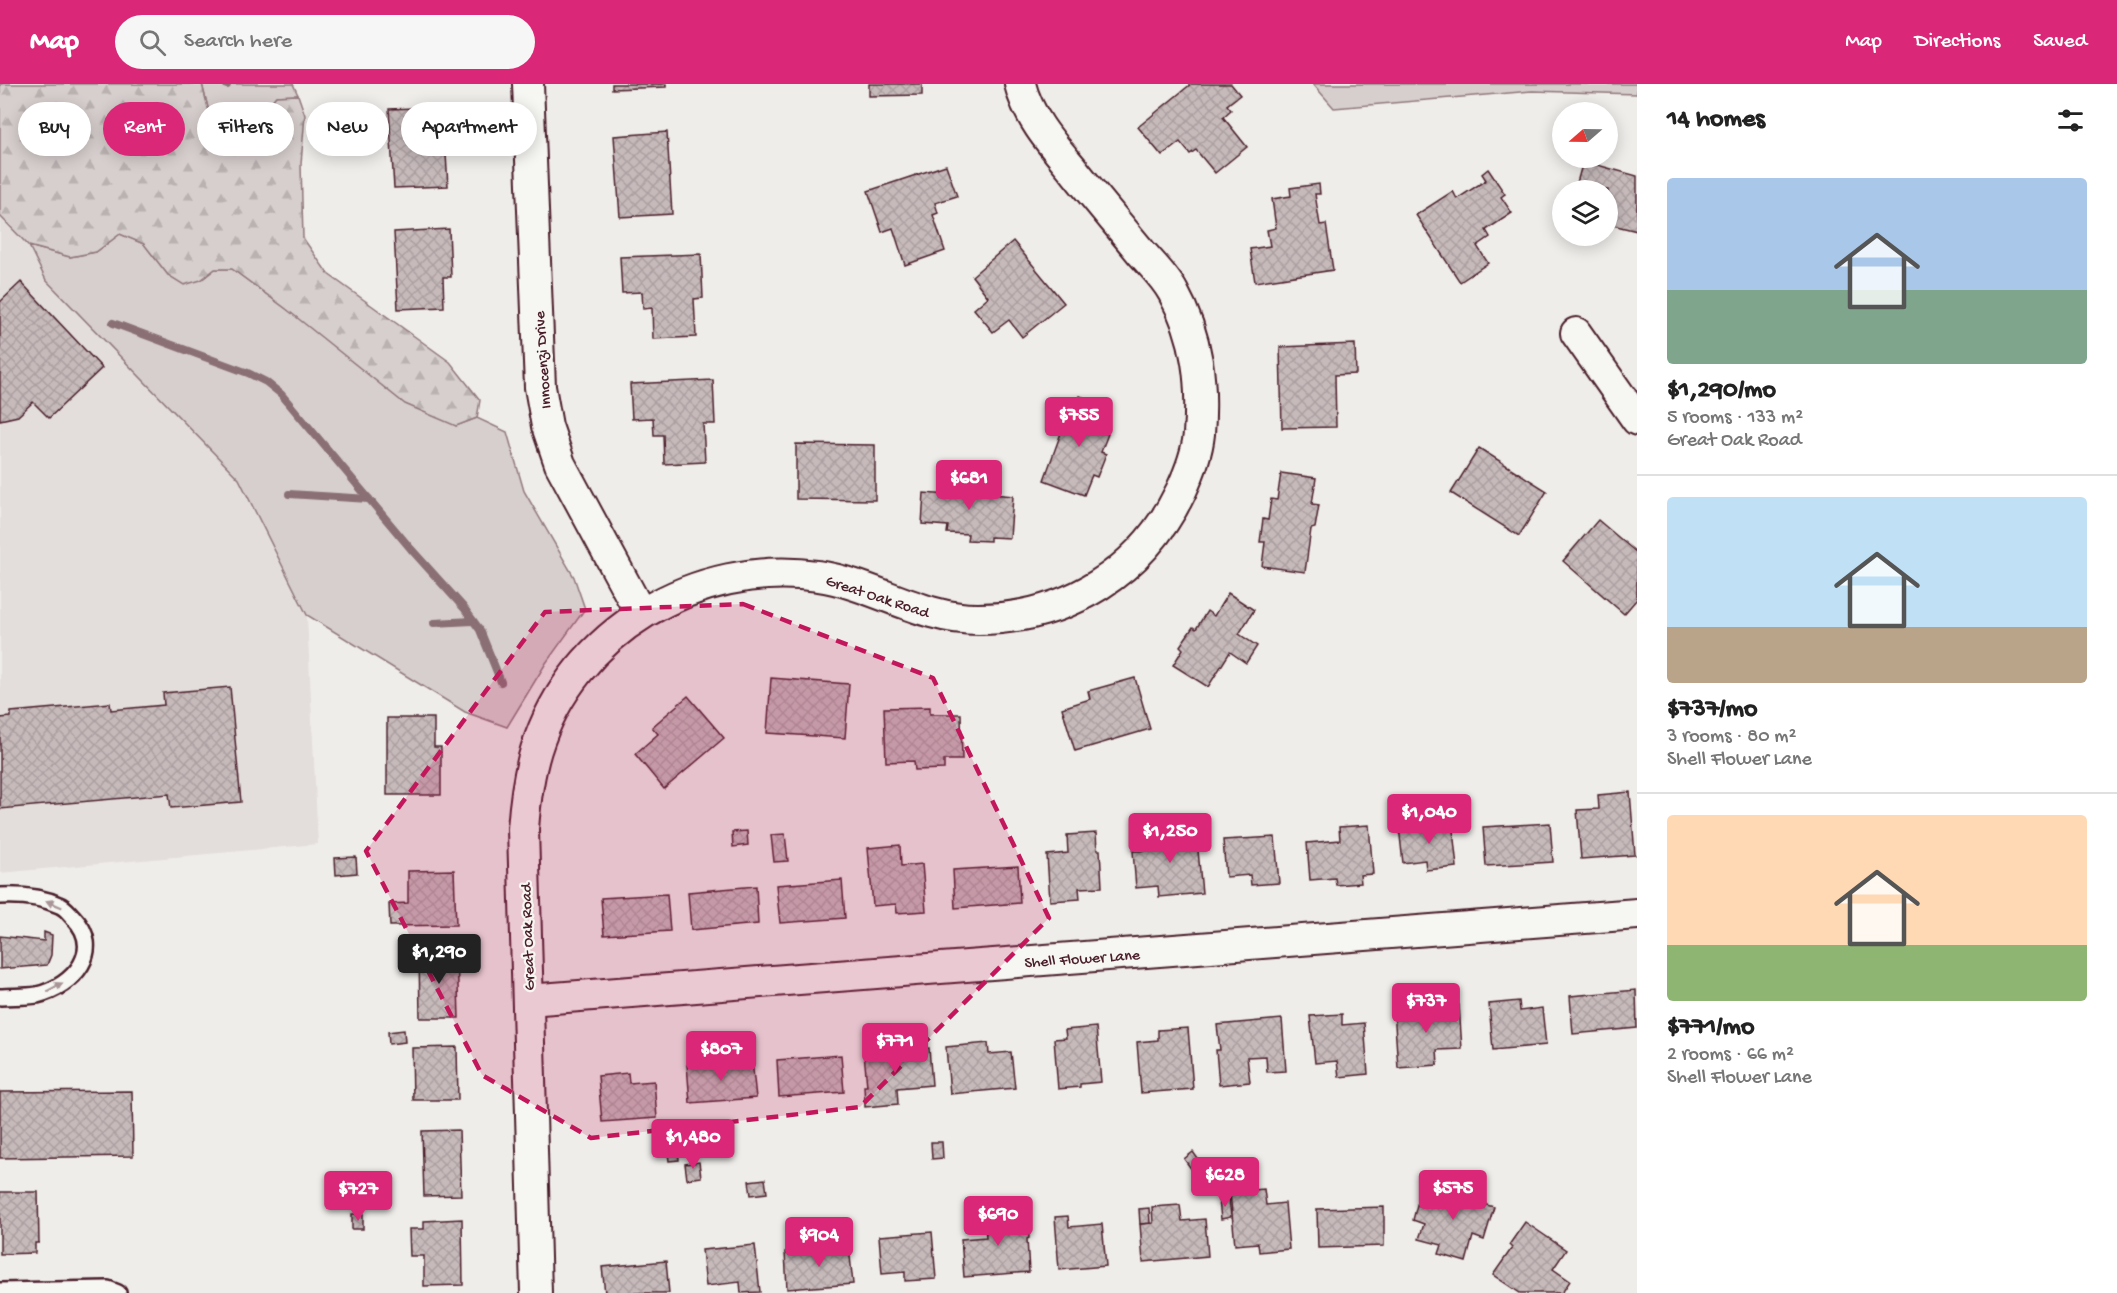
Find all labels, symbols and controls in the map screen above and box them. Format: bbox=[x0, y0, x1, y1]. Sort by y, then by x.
search box bbox=[115, 15, 535, 69]
text: Map bbox=[30, 26, 79, 59]
icon: search bbox=[136, 26, 169, 59]
text: Search here bbox=[184, 29, 292, 55]
text: Map bbox=[1845, 30, 1882, 55]
text: Directions bbox=[1915, 30, 2000, 55]
text: Saved bbox=[2033, 30, 2087, 55]
chip: Buy bbox=[18, 102, 91, 156]
chip: Rent bbox=[103, 102, 185, 156]
chip: Filters bbox=[197, 102, 294, 156]
chip: New bbox=[306, 102, 389, 156]
chip: Apartment bbox=[401, 102, 537, 156]
north arrow bbox=[1552, 102, 1618, 168]
map controls bbox=[1552, 102, 1618, 246]
icon: filters bbox=[2054, 104, 2087, 137]
text: 14 homes bbox=[1667, 105, 1765, 136]
button: layers bbox=[1552, 180, 1618, 246]
icon: home bbox=[1823, 217, 1931, 325]
street label: Innocenzi Drive bbox=[532, 310, 557, 409]
text: $1,290/mo bbox=[1667, 376, 1776, 407]
pin: $755 bbox=[1043, 397, 1115, 448]
text: $755 bbox=[1059, 405, 1099, 428]
text: 5 rooms · 133 m² bbox=[1667, 407, 1803, 430]
text: Great Oak Road bbox=[1667, 430, 1802, 453]
pin: $681 bbox=[933, 460, 1005, 511]
text: $681 bbox=[950, 468, 988, 491]
icon: home bbox=[1823, 536, 1931, 644]
street label: Great Oak Road bbox=[823, 573, 933, 624]
text: $737/mo bbox=[1667, 695, 1757, 726]
text: 3 rooms · 80 m² bbox=[1667, 726, 1796, 749]
text: Shell Flower Lane bbox=[1667, 749, 1812, 772]
pin: $1,040 bbox=[1380, 794, 1478, 845]
text: $1,040 bbox=[1401, 802, 1457, 825]
pin: $1,250 bbox=[1121, 813, 1219, 864]
text: $1,250 bbox=[1142, 821, 1198, 844]
icon: home bbox=[1823, 854, 1931, 962]
street label: Great Oak Road bbox=[518, 881, 541, 991]
one-way arrow bbox=[45, 899, 63, 908]
pin: $1,290 bbox=[390, 934, 488, 985]
text: $1,290 bbox=[412, 942, 466, 965]
street label: Shell Flower Lane bbox=[1024, 947, 1141, 974]
one-way arrow bbox=[46, 982, 63, 992]
pin: $737 bbox=[1390, 983, 1462, 1034]
text: $737 bbox=[1406, 991, 1446, 1014]
text: $771/mo bbox=[1667, 1013, 1754, 1044]
pin: $771 bbox=[859, 1023, 931, 1074]
pin: $807 bbox=[685, 1031, 757, 1082]
text: $771 bbox=[876, 1031, 914, 1054]
text: $807 bbox=[700, 1039, 742, 1062]
text: 2 rooms · 66 m² bbox=[1667, 1044, 1794, 1067]
text: Shell Flower Lane bbox=[1667, 1067, 1812, 1090]
pin: $1,480 bbox=[644, 1119, 742, 1170]
text: $1,480 bbox=[665, 1127, 721, 1150]
pin: $628 bbox=[1189, 1157, 1261, 1208]
text: $628 bbox=[1205, 1165, 1245, 1188]
pin: $575 bbox=[1417, 1170, 1489, 1221]
pin: $727 bbox=[322, 1171, 394, 1222]
text: $575 bbox=[1433, 1178, 1473, 1201]
text: $727 bbox=[338, 1179, 378, 1202]
pin: $690 bbox=[962, 1196, 1034, 1247]
text: $690 bbox=[978, 1204, 1018, 1227]
pin: $904 bbox=[783, 1217, 855, 1268]
text: $904 bbox=[799, 1225, 839, 1248]

